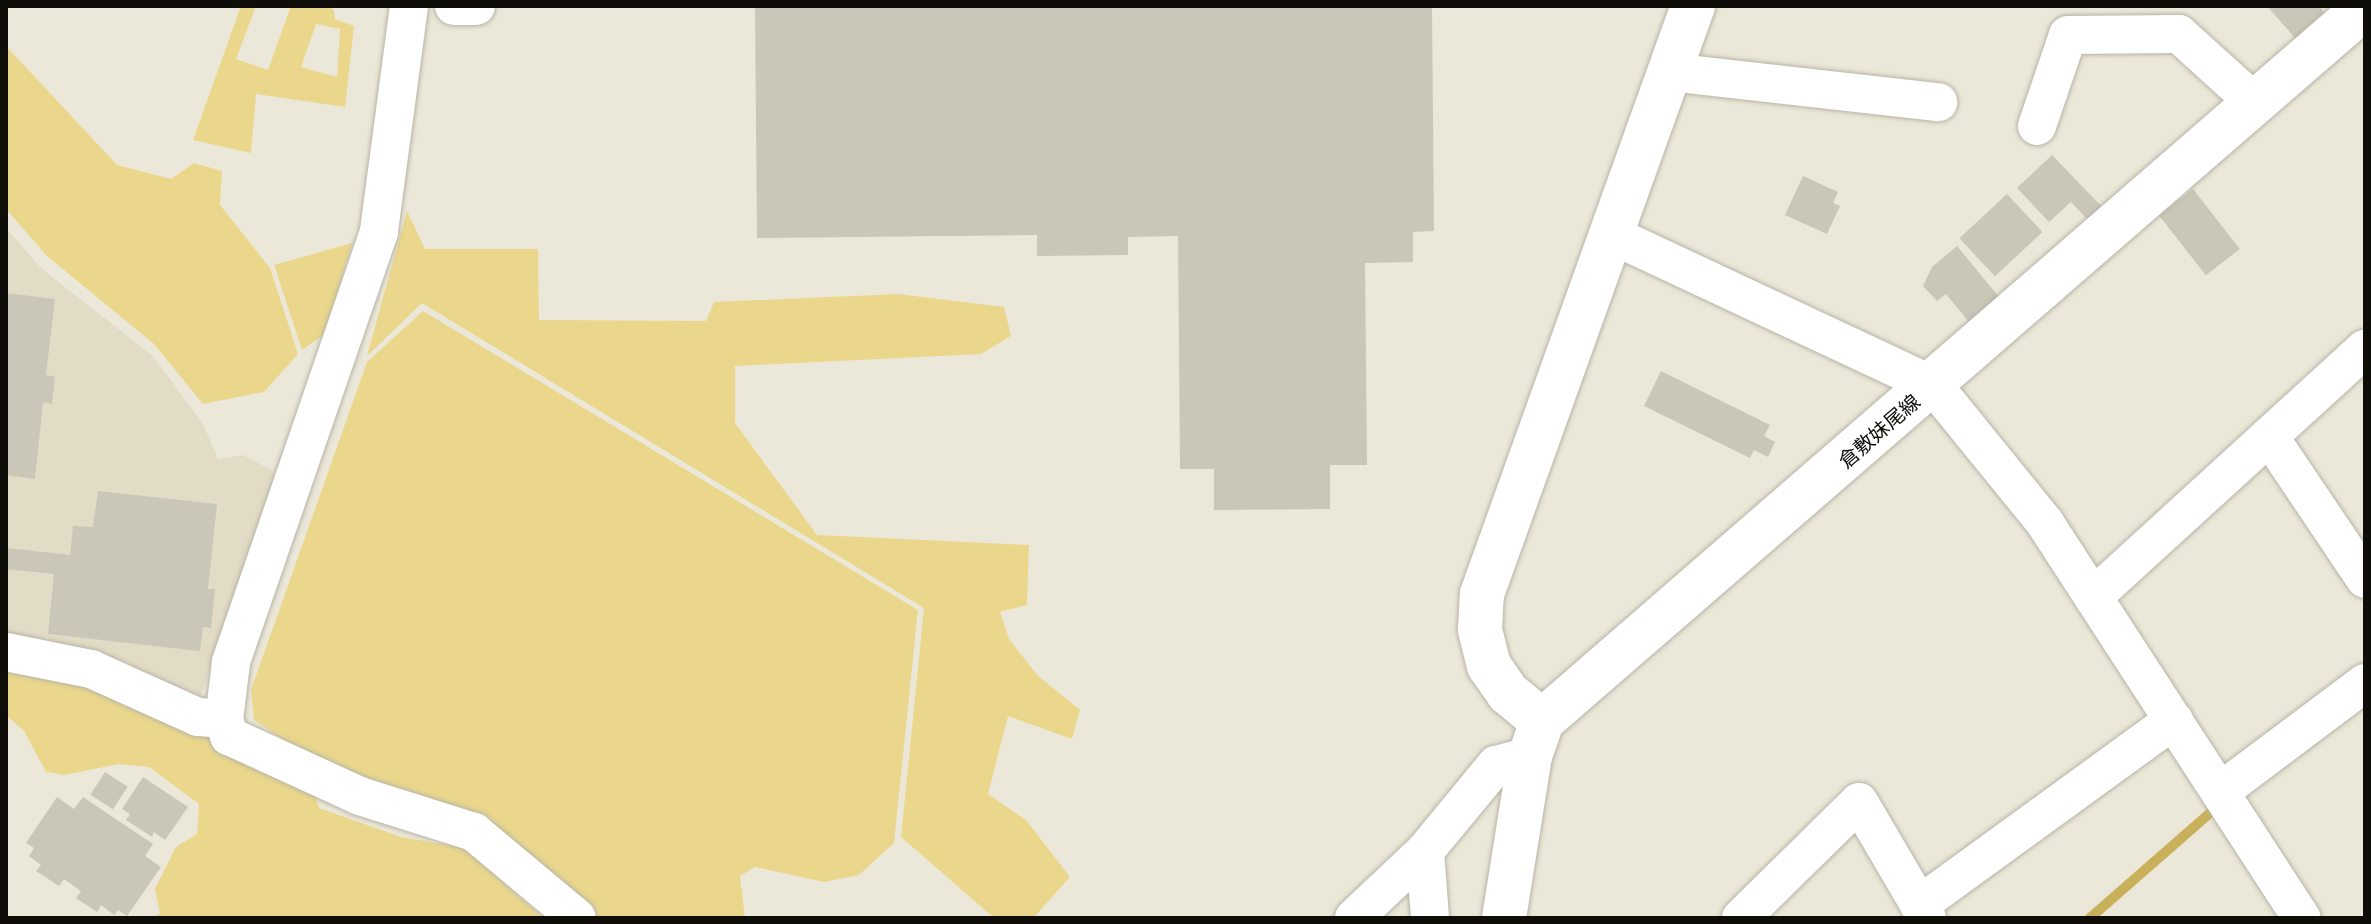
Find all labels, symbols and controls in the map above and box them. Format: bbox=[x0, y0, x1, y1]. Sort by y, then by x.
street label: 倉敷妹尾線 bbox=[1833, 389, 1925, 473]

